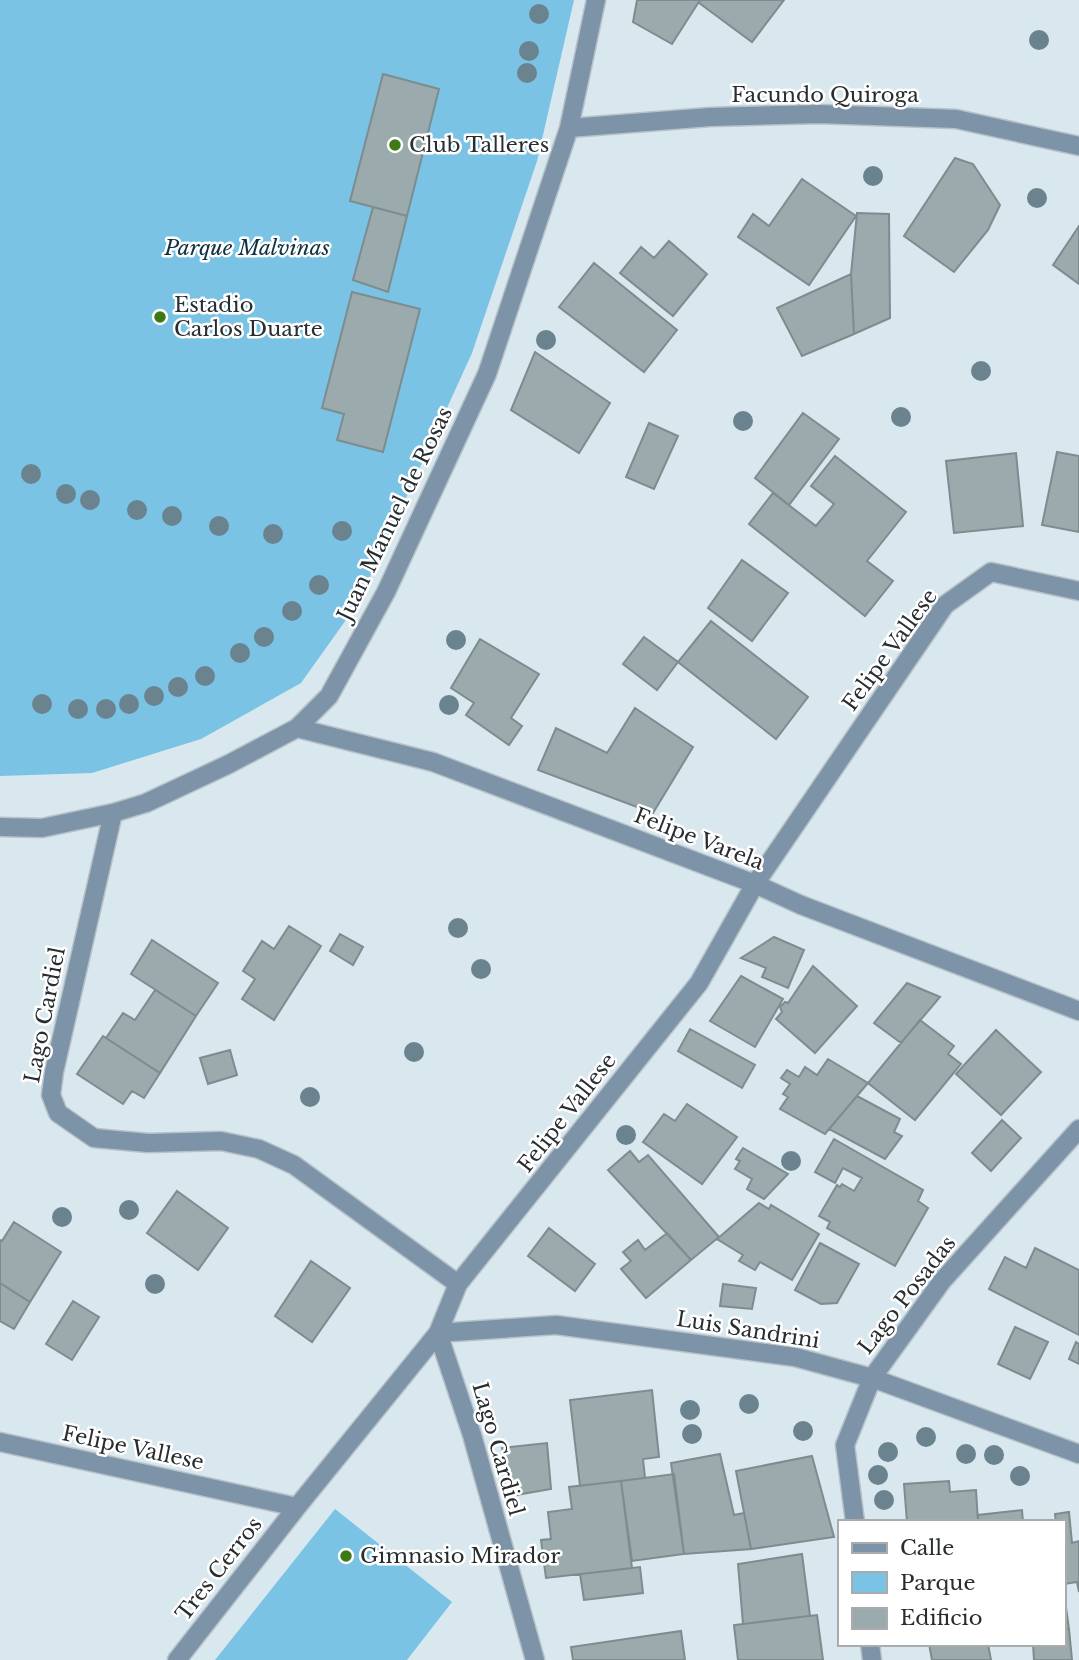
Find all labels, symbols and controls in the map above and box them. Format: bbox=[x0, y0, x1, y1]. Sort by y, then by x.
street label: Facundo Quiroga bbox=[731, 82, 919, 108]
place label: Club Talleres bbox=[409, 132, 549, 158]
marker: Club Talleres bbox=[387, 137, 403, 153]
park label: Parque Malvinas bbox=[163, 235, 330, 261]
place label: Estadio Carlos Duarte bbox=[174, 292, 323, 342]
marker: Estadio Carlos Duarte bbox=[152, 309, 168, 325]
street label: Juan Manuel de Rosas bbox=[330, 403, 458, 628]
street label: Felipe Vallese bbox=[837, 584, 943, 716]
street label: Felipe Varela bbox=[630, 802, 768, 876]
street label: Lago Cardiel bbox=[19, 945, 71, 1085]
street label: Felipe Vallese bbox=[512, 1048, 622, 1178]
street label: Lago Posadas bbox=[853, 1231, 961, 1359]
street label: Luis Sandrini bbox=[675, 1306, 821, 1354]
street label: Lago Cardiel bbox=[467, 1379, 530, 1519]
street label: Felipe Vallese bbox=[60, 1420, 206, 1476]
street label: Tres Cerros bbox=[170, 1512, 268, 1626]
legend bbox=[838, 1520, 1065, 1646]
text: Calle bbox=[900, 1535, 954, 1561]
place label: Gimnasio Mirador bbox=[360, 1543, 560, 1569]
marker: Gimnasio Mirador bbox=[338, 1548, 354, 1564]
text: Parque bbox=[900, 1570, 975, 1596]
text: Edificio bbox=[900, 1605, 982, 1631]

